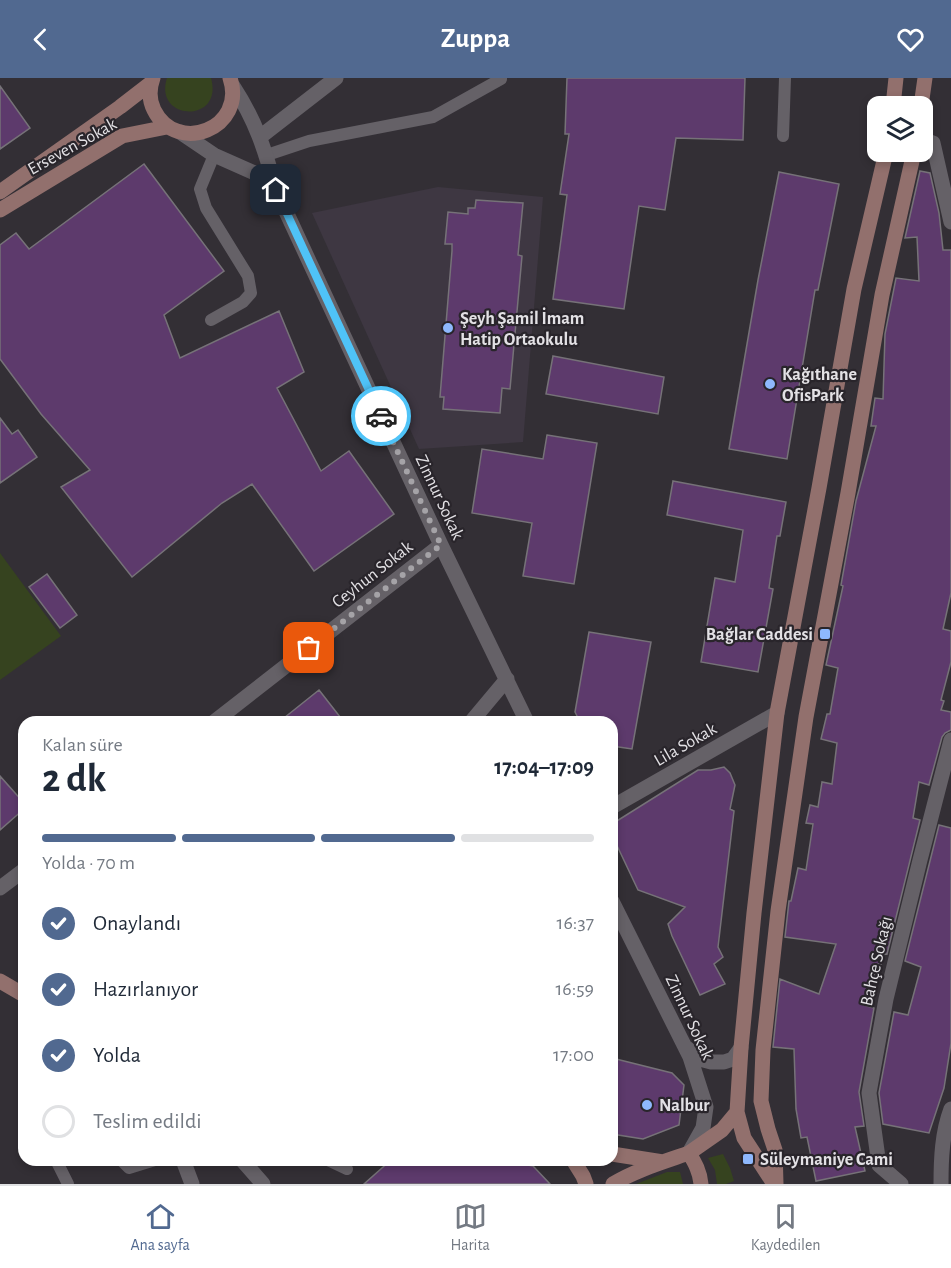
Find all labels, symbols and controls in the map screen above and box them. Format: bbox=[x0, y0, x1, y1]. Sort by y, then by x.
icon: back bbox=[24, 23, 57, 56]
icon: heart bbox=[894, 23, 927, 56]
text: Zuppa bbox=[441, 25, 510, 52]
map controls bbox=[867, 96, 933, 162]
button: layers bbox=[867, 96, 933, 162]
street label: Erseven Sokak bbox=[25, 115, 121, 179]
pin bbox=[250, 164, 301, 215]
icon: home bbox=[259, 173, 292, 206]
place label: Şeyh Şamil İmam Hatip Ortaokulu bbox=[460, 307, 584, 349]
marker: Şeyh Şamil İmam Hatip Ortaokulu bbox=[441, 321, 455, 335]
place label: Kağıthane OfisPark bbox=[782, 366, 857, 405]
marker: Kağıthane OfisPark bbox=[763, 377, 777, 391]
courier bbox=[351, 386, 411, 446]
icon: car bbox=[365, 400, 398, 433]
street label: Zinnur Sokak bbox=[412, 452, 467, 543]
street label: Ceyhun Sokak bbox=[329, 537, 417, 612]
pin bbox=[283, 622, 334, 673]
place label: Bağlar Caddesi bbox=[706, 626, 813, 644]
marker: Bağlar Caddesi bbox=[818, 627, 832, 641]
icon: bag bbox=[292, 631, 325, 664]
street label: Lila Sokak bbox=[651, 719, 721, 770]
text: Kalan süre bbox=[42, 735, 123, 755]
text: 17:04–17:09 bbox=[494, 756, 594, 778]
text: 2 dk bbox=[42, 760, 106, 799]
text: Yolda · 70 m bbox=[42, 853, 135, 873]
icon: check bbox=[42, 907, 75, 940]
text: Onaylandı bbox=[93, 912, 181, 934]
text: 16:37 bbox=[557, 913, 594, 933]
street label: Bahçe Sokağı bbox=[858, 914, 896, 1008]
street label: Zinnur Sokak bbox=[662, 972, 717, 1063]
icon: check bbox=[42, 973, 75, 1006]
text: Hazırlanıyor bbox=[93, 978, 198, 1000]
text: 16:59 bbox=[555, 979, 594, 999]
icon: check bbox=[42, 1039, 75, 1072]
text: Yolda bbox=[93, 1044, 141, 1066]
text: 17:00 bbox=[553, 1045, 594, 1065]
place label: Nalbur bbox=[659, 1097, 710, 1115]
marker: Nalbur bbox=[640, 1098, 654, 1112]
text: Teslim edildi bbox=[93, 1110, 202, 1132]
place label: Süleymaniye Cami bbox=[760, 1151, 893, 1169]
marker: Süleymaniye Cami bbox=[741, 1152, 755, 1166]
tab: Ana sayfa bbox=[130, 1200, 190, 1255]
tab: Harita bbox=[451, 1200, 490, 1255]
tab: Kaydedilen bbox=[751, 1200, 821, 1255]

